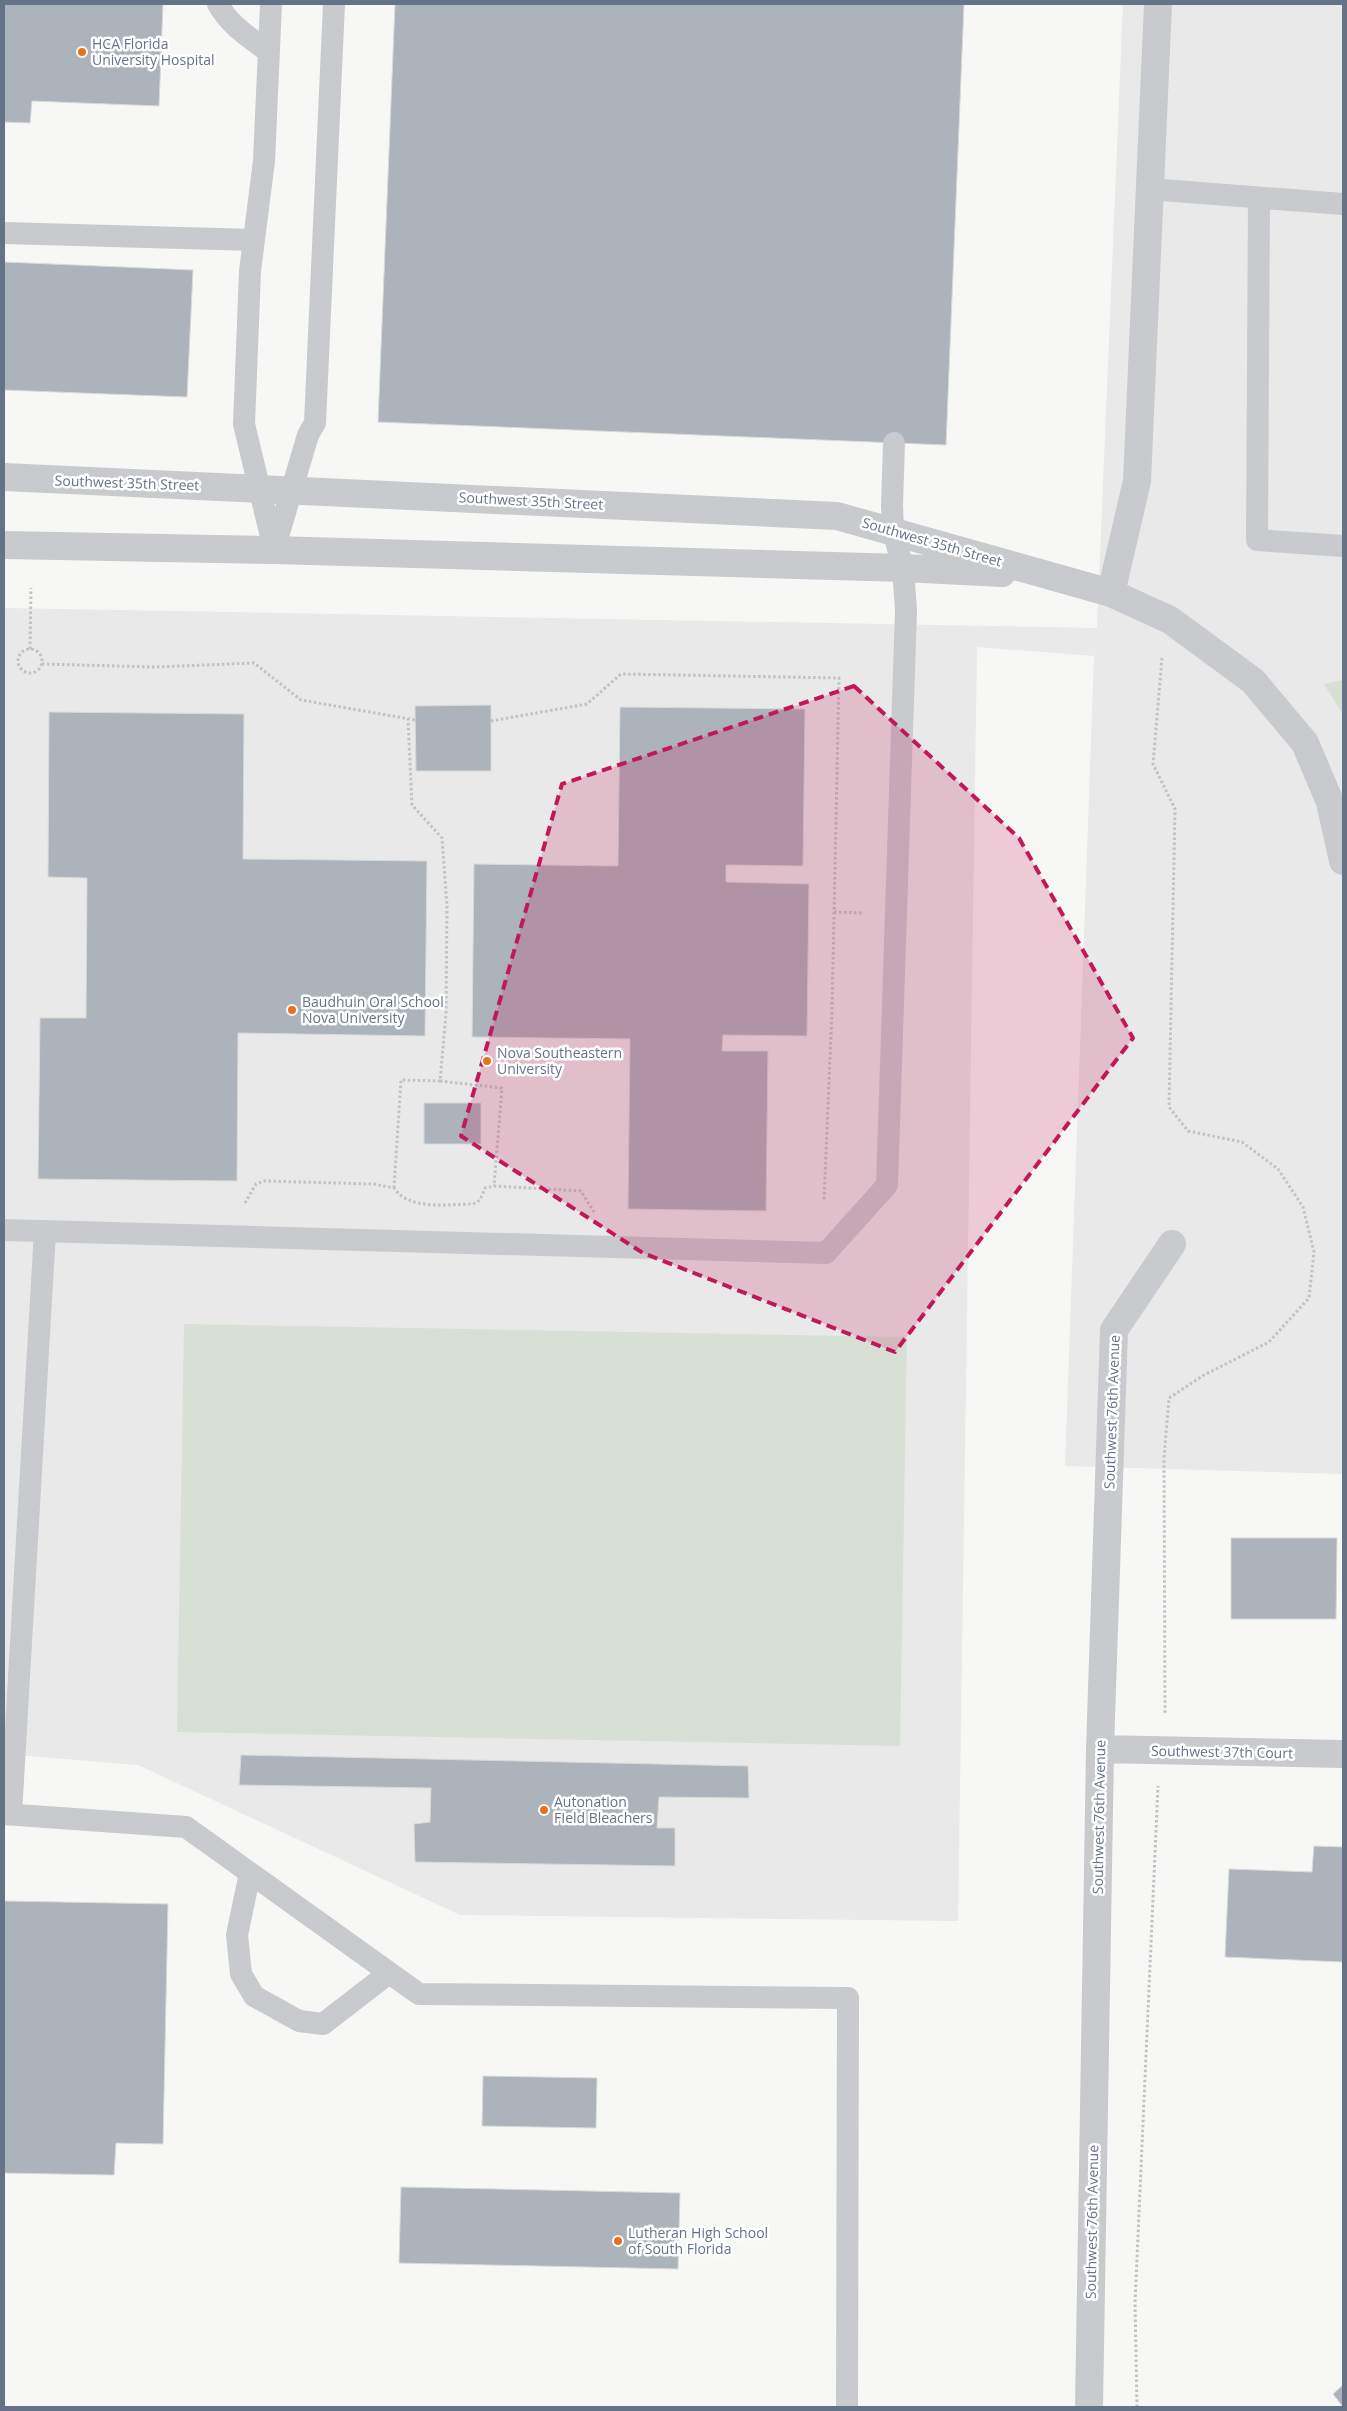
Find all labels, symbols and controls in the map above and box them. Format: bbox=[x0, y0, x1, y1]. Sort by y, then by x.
place label: HCA Florida University Hospital bbox=[92, 34, 215, 69]
marker: HCA Florida University Hospital bbox=[76, 46, 88, 58]
street label: Southwest 35th Street bbox=[54, 470, 200, 495]
street label: Southwest 35th Street bbox=[458, 487, 604, 514]
street label: Southwest 35th Street bbox=[860, 512, 1004, 571]
place label: Baudhuin Oral School Nova University bbox=[302, 992, 444, 1027]
marker: Baudhuin Oral School Nova University bbox=[286, 1004, 298, 1016]
place label: Nova Southeastern University bbox=[497, 1043, 622, 1078]
marker: Nova Southeastern University bbox=[481, 1055, 493, 1067]
street label: Southwest 76th Avenue bbox=[1099, 1334, 1124, 1489]
street label: Southwest 76th Avenue bbox=[1088, 1740, 1109, 1894]
street label: Southwest 37th Court bbox=[1151, 1741, 1293, 1762]
place label: Autonation FIeld Bleachers bbox=[554, 1792, 653, 1827]
marker: Autonation FIeld Bleachers bbox=[538, 1804, 550, 1816]
street label: Southwest 76th Avenue bbox=[1081, 2145, 1102, 2299]
place label: Lutheran High School of South Florida bbox=[628, 2223, 768, 2258]
marker: Lutheran High School of South Florida bbox=[612, 2235, 624, 2247]

